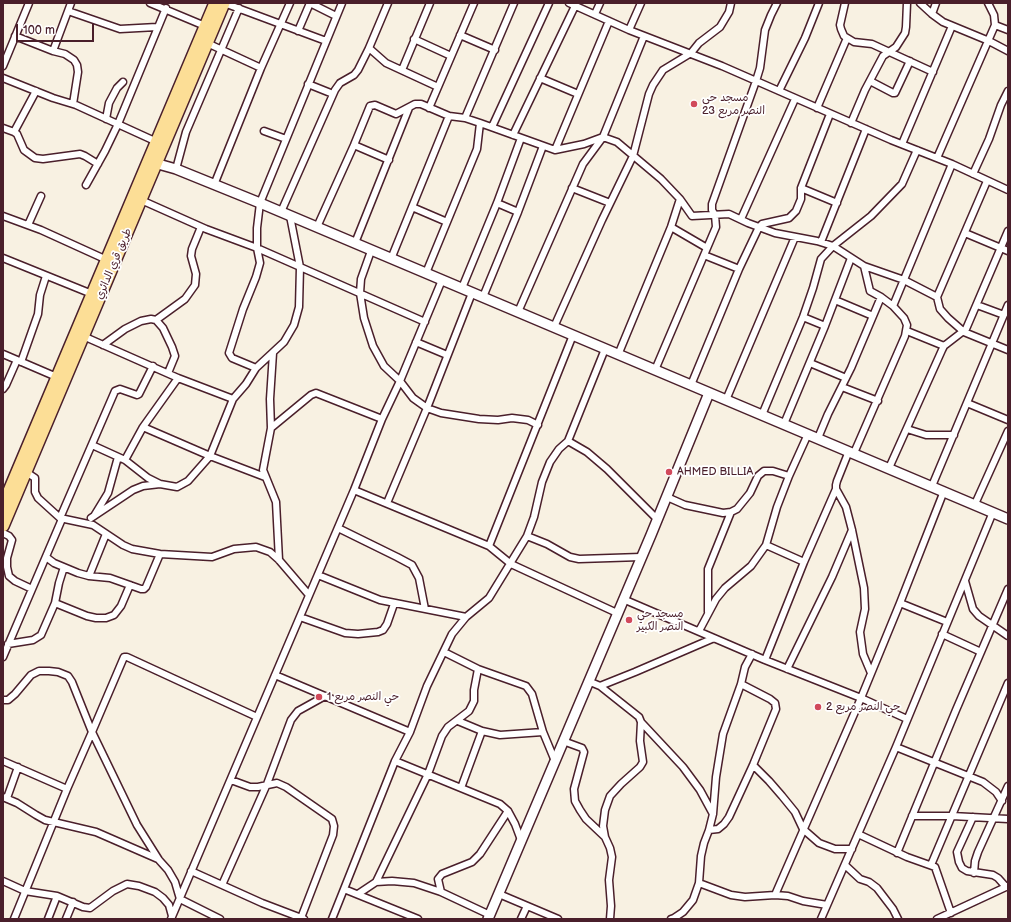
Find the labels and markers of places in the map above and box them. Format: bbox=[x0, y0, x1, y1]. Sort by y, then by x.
place label: مسجد حي النصر مربع 23 bbox=[702, 91, 765, 117]
marker: مسجد حي النصر مربع 23 bbox=[689, 99, 699, 109]
place label: AHMED BILLIA bbox=[677, 465, 753, 479]
marker: AHMED BILLIA bbox=[664, 467, 674, 477]
place label: مسجد حي النصر الكبير bbox=[637, 607, 683, 633]
marker: مسجد حي النصر الكبير bbox=[624, 615, 634, 625]
place label: حي النصر مربع 1 bbox=[327, 690, 399, 704]
marker: حي النصر مربع 1 bbox=[314, 692, 324, 702]
place label: حي النصر مربع 2 bbox=[826, 700, 901, 714]
marker: حي النصر مربع 2 bbox=[813, 702, 823, 712]

